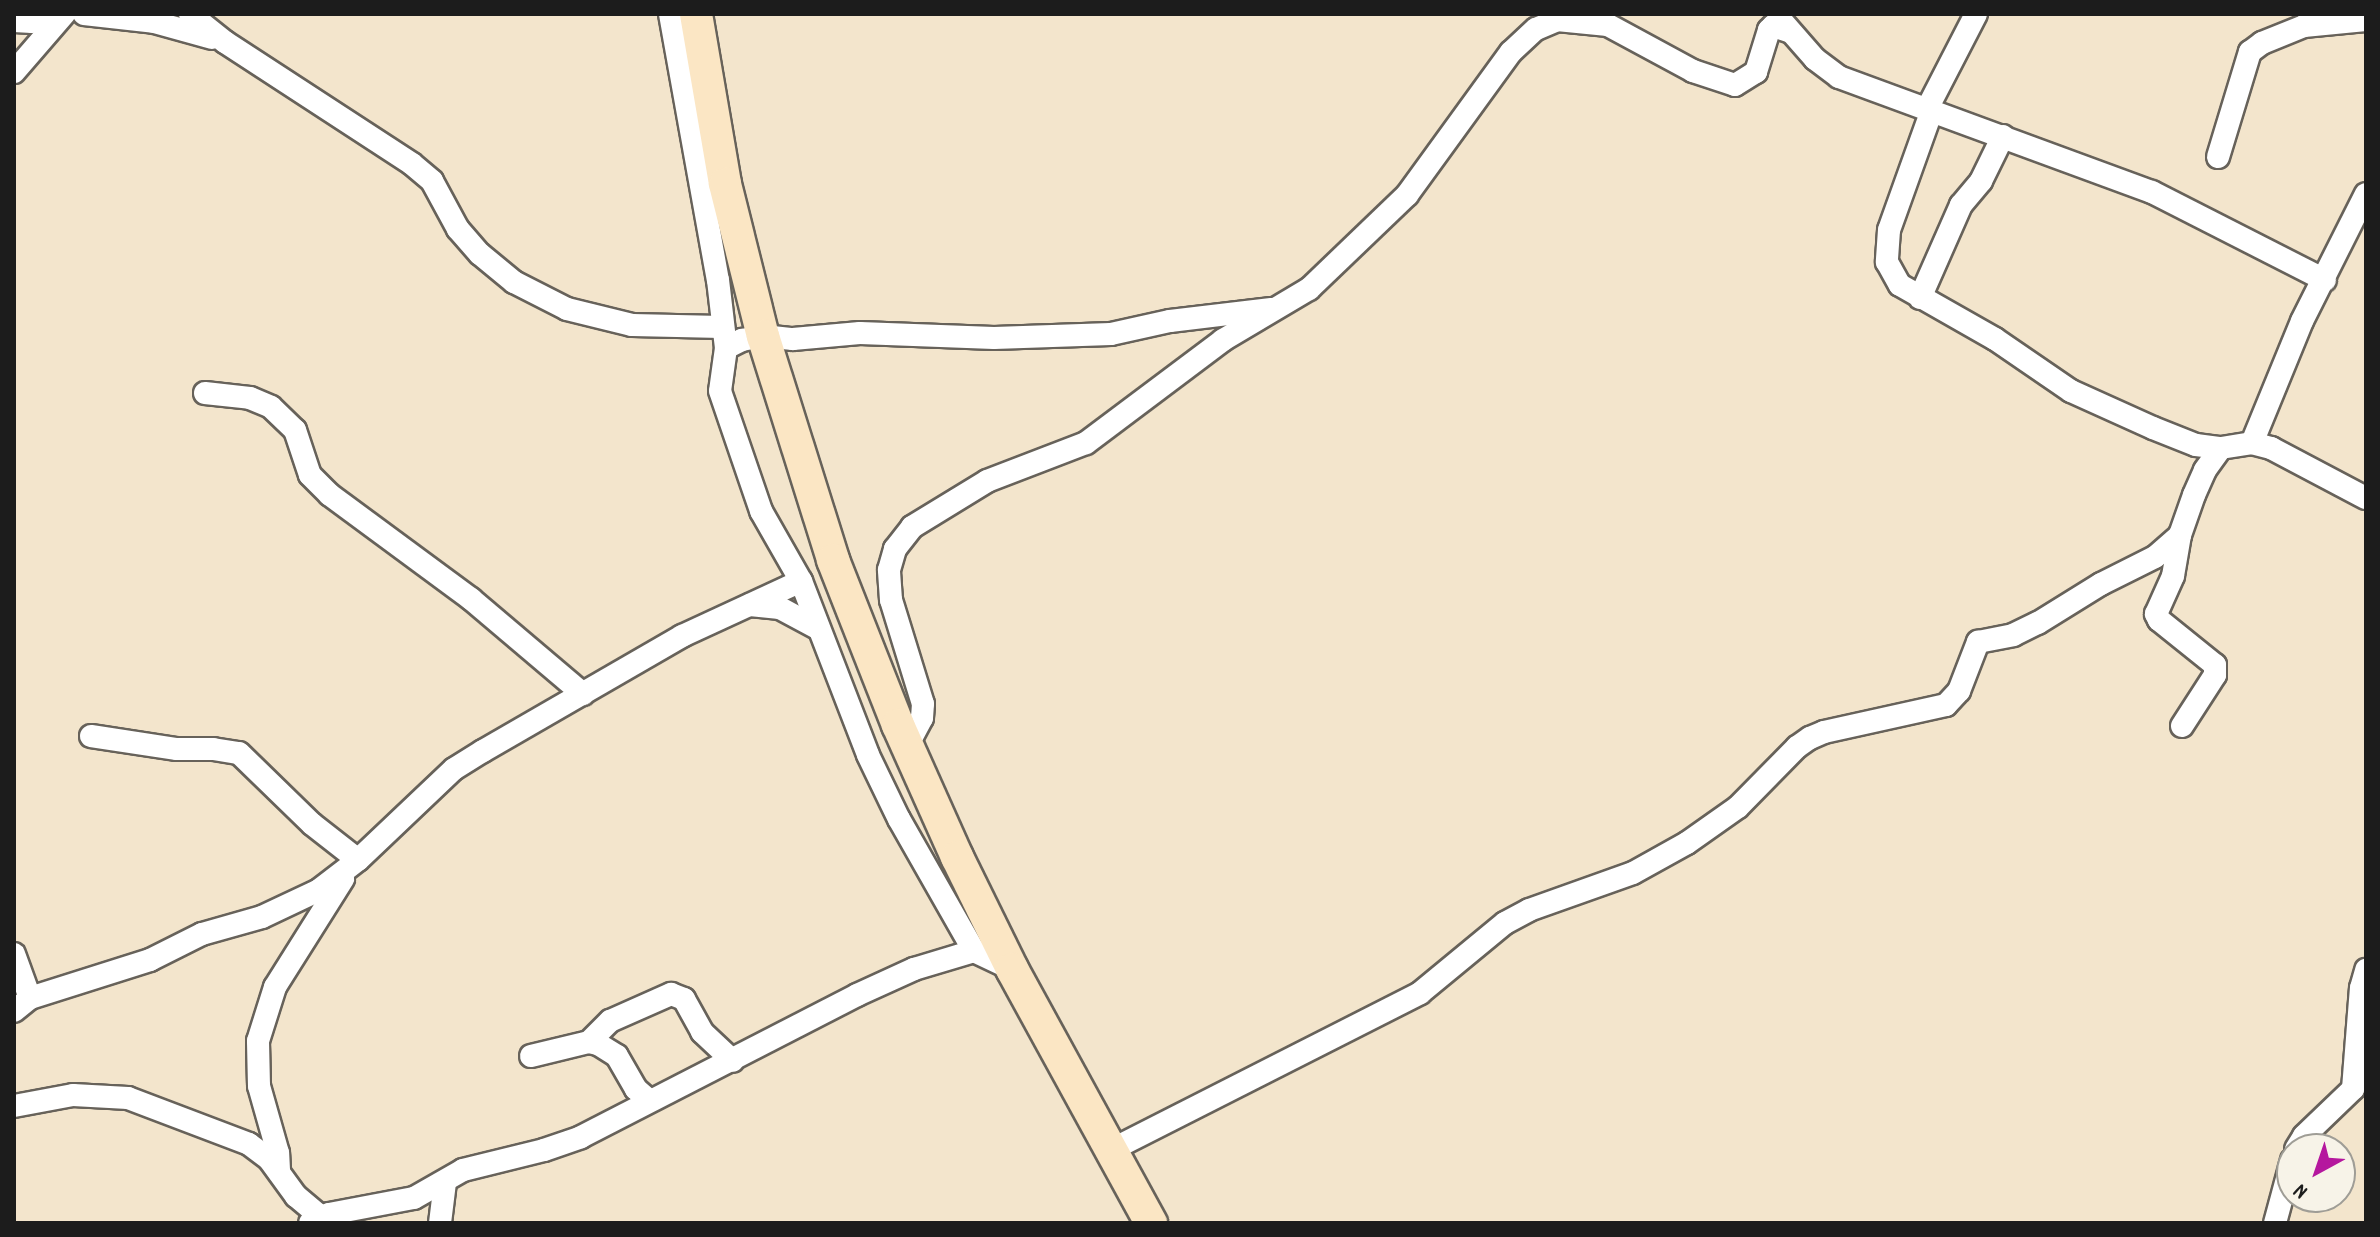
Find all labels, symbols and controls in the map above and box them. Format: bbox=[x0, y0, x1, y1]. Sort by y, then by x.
north arrow bbox=[2276, 1133, 2356, 1213]
text: N bbox=[2287, 1175, 2316, 1206]

